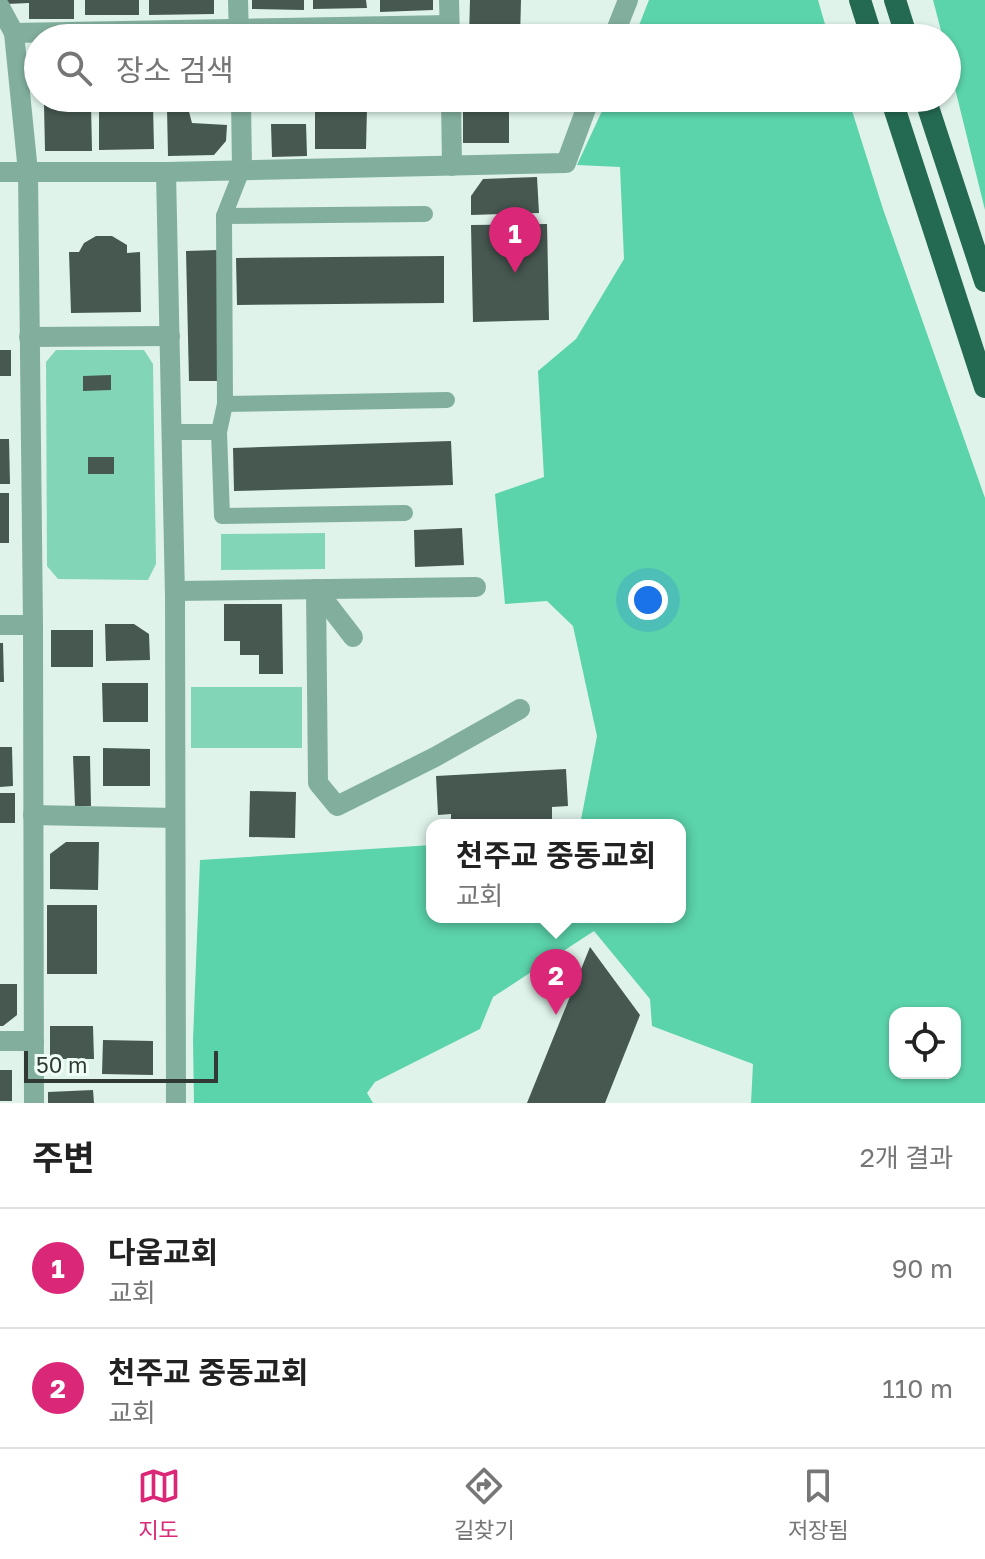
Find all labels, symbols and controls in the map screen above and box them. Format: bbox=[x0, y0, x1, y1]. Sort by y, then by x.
search box bbox=[24, 24, 961, 112]
icon: search bbox=[52, 46, 96, 90]
text: 장소 검색 bbox=[116, 52, 234, 88]
pin: 1 bbox=[489, 207, 541, 273]
your location bbox=[628, 580, 668, 620]
popup bbox=[426, 819, 686, 923]
text: 천주교 중동교회 bbox=[456, 837, 656, 873]
text: 교회 bbox=[456, 880, 503, 911]
pin: 2 bbox=[530, 949, 582, 1015]
map controls bbox=[889, 1007, 961, 1079]
button: locate bbox=[889, 1007, 961, 1079]
scale bar bbox=[24, 1047, 218, 1083]
text: 50 m bbox=[36, 1051, 87, 1078]
text: 주변 bbox=[32, 1137, 95, 1177]
text: 2개 결과 bbox=[860, 1142, 953, 1173]
text: 다움교회 bbox=[108, 1234, 218, 1270]
text: 1 bbox=[51, 1253, 65, 1284]
text: 90 m bbox=[892, 1253, 953, 1284]
text: 교회 bbox=[108, 1277, 156, 1308]
text: 천주교 중동교회 bbox=[108, 1354, 309, 1390]
text: 2 bbox=[50, 1373, 66, 1404]
text: 110 m bbox=[882, 1373, 953, 1404]
text: 교회 bbox=[108, 1397, 156, 1428]
tab: 지도 bbox=[137, 1464, 181, 1544]
tab: 길찾기 bbox=[454, 1464, 514, 1544]
tab: 저장됨 bbox=[788, 1464, 848, 1544]

